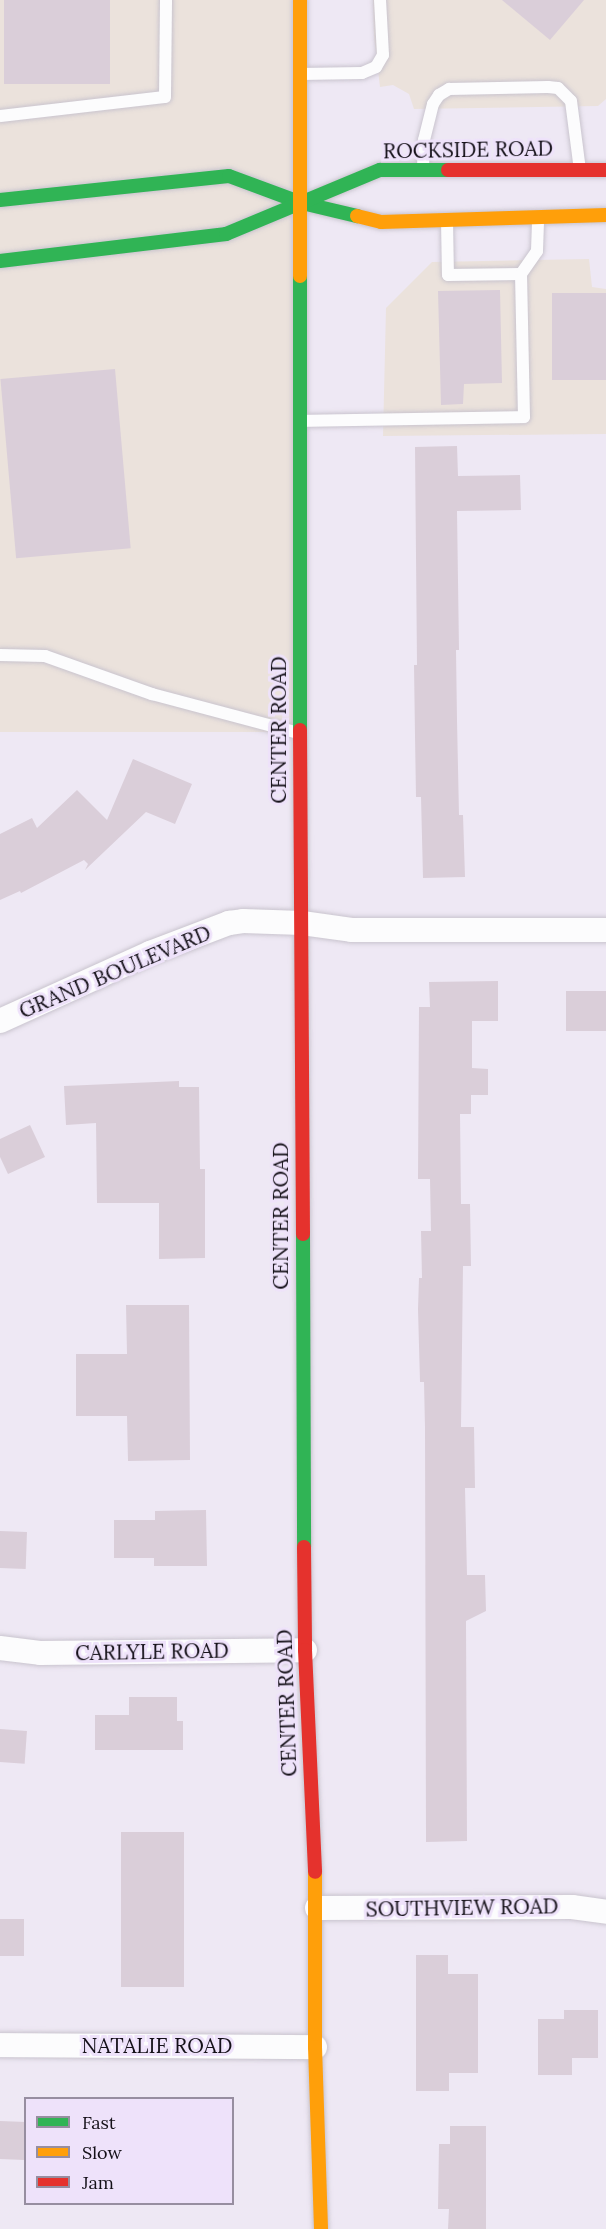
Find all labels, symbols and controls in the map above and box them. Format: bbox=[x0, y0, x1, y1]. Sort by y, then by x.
street label: ROCKSIDE ROAD bbox=[383, 136, 553, 164]
street label: CENTER ROAD bbox=[266, 656, 292, 804]
street label: GRAND BOULEVARD bbox=[15, 920, 215, 1024]
street label: CENTER ROAD bbox=[268, 1142, 294, 1290]
street label: CENTER ROAD bbox=[272, 1629, 302, 1777]
street label: CARLYLE ROAD bbox=[75, 1638, 229, 1666]
street label: SOUTHVIEW ROAD bbox=[365, 1894, 559, 1922]
street label: NATALIE ROAD bbox=[82, 2033, 232, 2059]
legend bbox=[24, 2097, 234, 2205]
text: Fast bbox=[82, 2111, 116, 2134]
text: Slow bbox=[82, 2141, 122, 2164]
text: Jam bbox=[82, 2171, 114, 2194]

